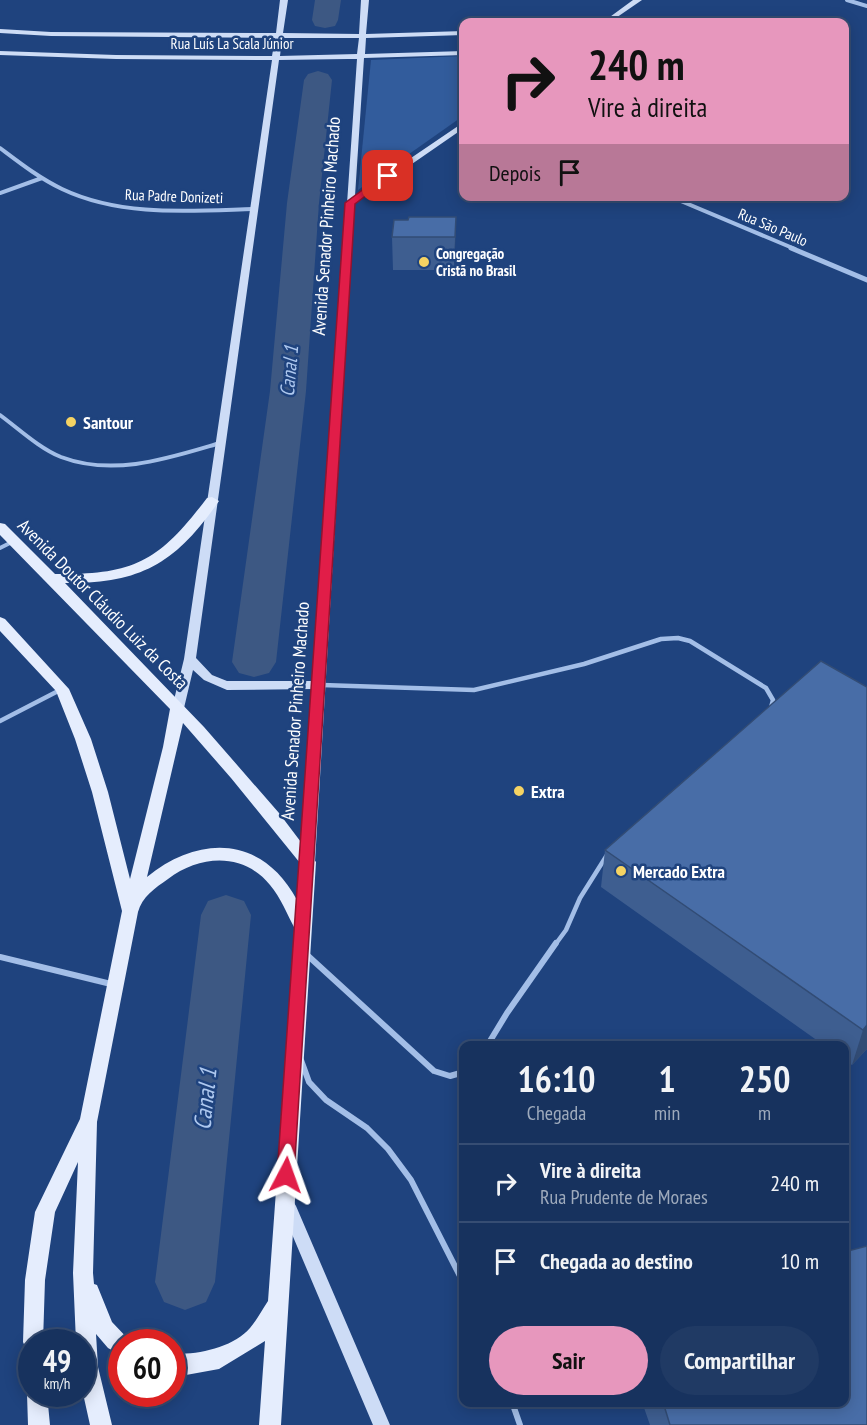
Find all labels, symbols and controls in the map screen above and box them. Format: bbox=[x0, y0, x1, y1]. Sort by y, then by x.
street label: Rua Luís La Scala Júnior bbox=[170, 34, 294, 53]
text: 240 m bbox=[588, 37, 685, 92]
icon: right bbox=[489, 42, 567, 120]
text: Vire à direita bbox=[588, 90, 707, 124]
street label: Avenida Senador Pinheiro Machado bbox=[307, 116, 345, 336]
pin bbox=[362, 150, 413, 201]
icon: arrive bbox=[553, 156, 586, 189]
icon: arrive bbox=[371, 159, 404, 192]
text: Depois bbox=[489, 159, 541, 187]
street label: Rua Padre Donizeti bbox=[125, 185, 223, 207]
street label: Rua São Paulo bbox=[735, 204, 811, 250]
place label: Congregação Cristã no Brasil bbox=[436, 244, 516, 280]
marker: Congregação Cristã no Brasil bbox=[417, 255, 431, 269]
water label: Canal 1 bbox=[274, 343, 304, 398]
place label: Santour bbox=[83, 411, 134, 434]
marker: Santour bbox=[64, 415, 78, 429]
street label: Avenida Doutor Cláudio Luiz da Costa bbox=[13, 514, 193, 694]
street label: Avenida Senador Pinheiro Machado bbox=[276, 601, 314, 821]
place label: Extra bbox=[531, 780, 565, 803]
marker: Extra bbox=[512, 784, 526, 798]
place label: Mercado Extra bbox=[633, 860, 725, 883]
marker: Mercado Extra bbox=[614, 864, 628, 878]
text: 16:10 bbox=[518, 1055, 595, 1102]
text: 1 bbox=[658, 1055, 676, 1102]
text: 250 bbox=[739, 1055, 790, 1102]
water label: Canal 1 bbox=[186, 1066, 224, 1131]
text: Chegada bbox=[527, 1100, 586, 1126]
text: min bbox=[654, 1100, 680, 1126]
text: m bbox=[758, 1100, 771, 1126]
position arrow bbox=[254, 1143, 318, 1207]
text: Vire à direita bbox=[540, 1156, 641, 1184]
icon: right bbox=[489, 1167, 522, 1200]
text: 240 m bbox=[770, 1169, 819, 1197]
text: Rua Prudente de Moraes bbox=[540, 1184, 708, 1210]
icon: arrive bbox=[489, 1245, 522, 1278]
text: Chegada ao destino bbox=[540, 1247, 693, 1275]
text: 10 m bbox=[780, 1247, 819, 1275]
button: Sair bbox=[489, 1326, 648, 1395]
button: Compartilhar bbox=[660, 1326, 819, 1395]
speed limit sign: 60 bbox=[108, 1329, 186, 1407]
text: 49 bbox=[43, 1341, 71, 1380]
text: km/h bbox=[44, 1374, 70, 1393]

